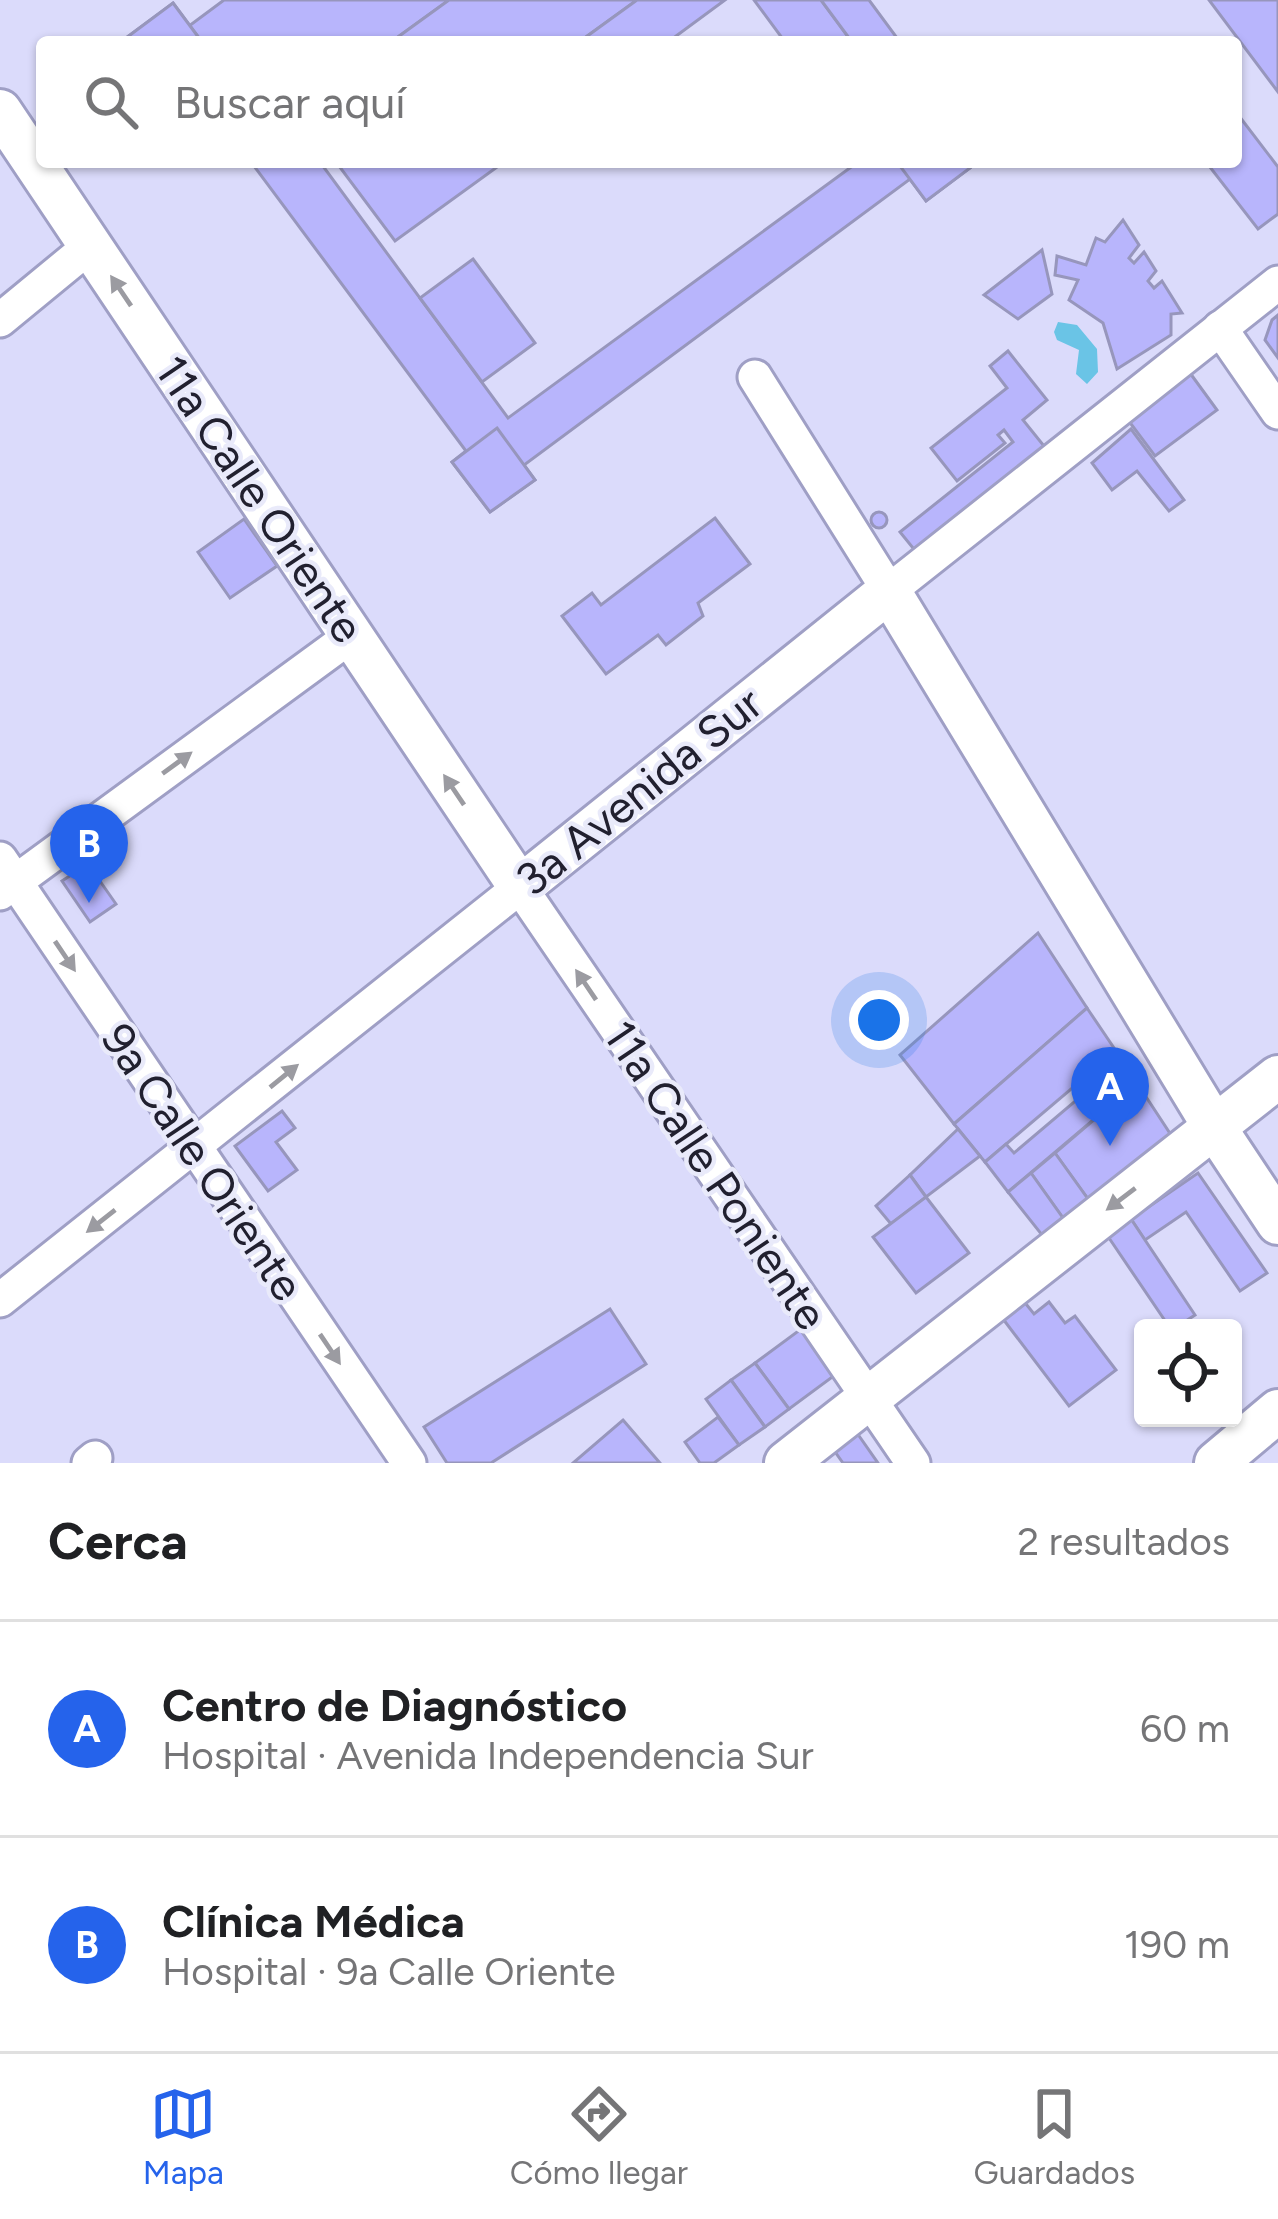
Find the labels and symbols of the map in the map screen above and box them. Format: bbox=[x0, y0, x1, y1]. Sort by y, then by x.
one-way arrow bbox=[110, 275, 132, 308]
street label: 11a Calle Oriente bbox=[144, 346, 376, 652]
street label: 3a Avenida Sur bbox=[505, 676, 773, 906]
one-way arrow bbox=[161, 751, 193, 775]
one-way arrow bbox=[444, 773, 466, 806]
pin: B bbox=[50, 804, 128, 903]
one-way arrow bbox=[53, 940, 75, 973]
one-way arrow bbox=[576, 969, 599, 1001]
your location bbox=[849, 990, 909, 1050]
street label: 11a Calle Poniente bbox=[593, 1010, 839, 1340]
street label: 9a Calle Oriente bbox=[91, 1013, 315, 1311]
pin: A bbox=[1071, 1047, 1149, 1146]
one-way arrow bbox=[269, 1064, 300, 1089]
one-way arrow bbox=[1106, 1186, 1137, 1210]
one-way arrow bbox=[85, 1208, 117, 1233]
one-way arrow bbox=[318, 1333, 341, 1365]

